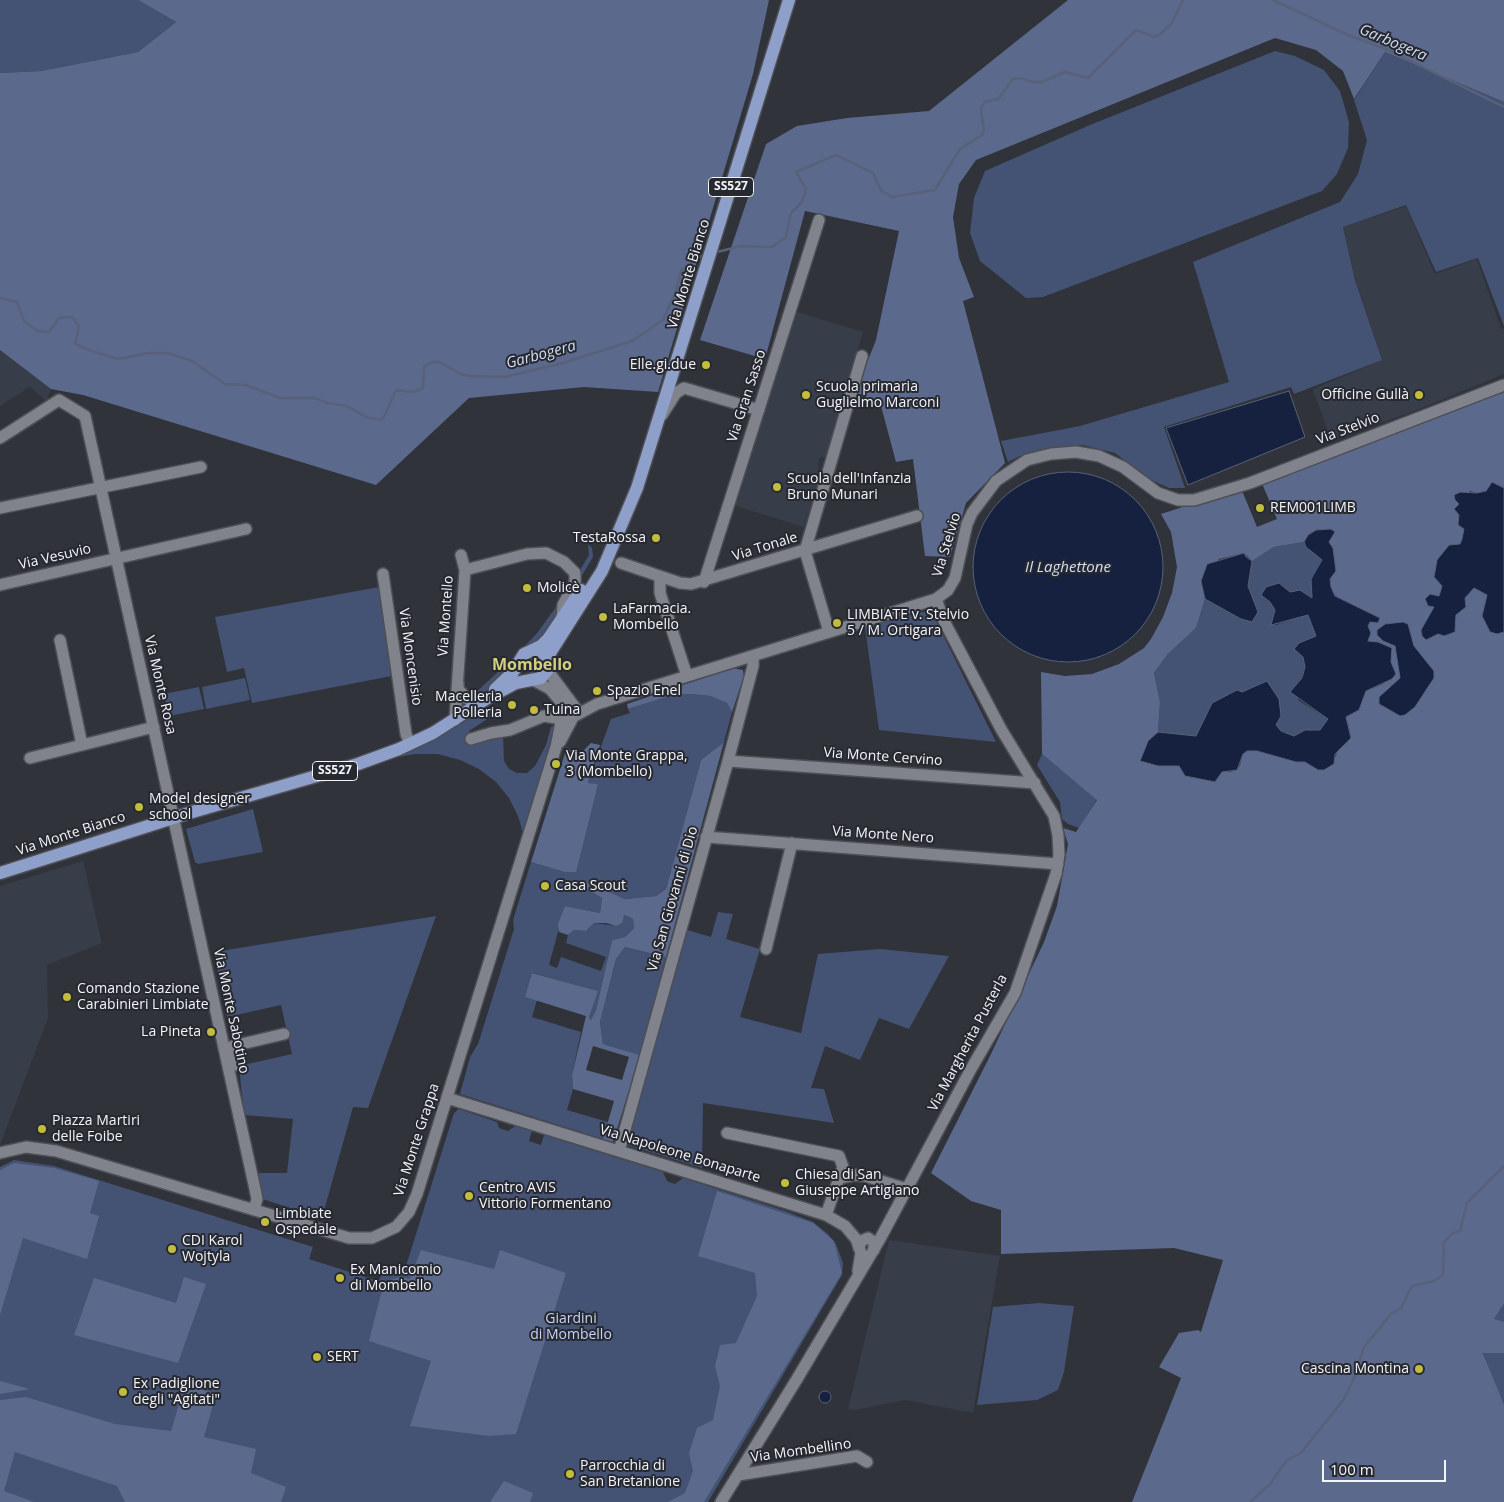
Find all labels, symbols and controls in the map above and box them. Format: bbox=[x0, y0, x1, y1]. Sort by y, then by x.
water label: Garbogera bbox=[1357, 21, 1429, 65]
road number: SS527 bbox=[708, 178, 754, 196]
street label: Via Monte Bianco bbox=[664, 217, 714, 331]
water label: Garbogera bbox=[504, 337, 578, 373]
street label: Via Gran Sasso bbox=[724, 348, 770, 444]
place label: Elle.gi.due bbox=[630, 357, 696, 373]
marker: Elle.gi.due bbox=[700, 359, 712, 371]
place label: Scuola primaria Guglielmo Marconi bbox=[816, 379, 939, 412]
place label: Officine Gullà bbox=[1321, 387, 1409, 403]
marker: Scuola primaria Guglielmo Marconi bbox=[800, 389, 812, 401]
marker: Officine Gullà bbox=[1413, 389, 1425, 401]
street label: Via Stelvio bbox=[1314, 409, 1382, 449]
place label: Scuola dell'Infanzia Bruno Munari bbox=[787, 471, 911, 504]
marker: Scuola dell'Infanzia Bruno Munari bbox=[771, 481, 783, 493]
place label: REM001LIMB bbox=[1270, 500, 1356, 516]
marker: REM001LIMB bbox=[1254, 502, 1266, 514]
street label: Via Stelvio bbox=[929, 511, 965, 579]
street label: Via Tonale bbox=[730, 529, 800, 565]
place label: TestaRossa bbox=[573, 530, 646, 546]
marker: TestaRossa bbox=[650, 532, 662, 544]
street label: Via Vesuvio bbox=[17, 541, 93, 573]
water label: Il Laghettone bbox=[1025, 559, 1111, 577]
street label: Via Montello bbox=[435, 575, 457, 657]
place label: Molicè bbox=[537, 580, 580, 596]
marker: Molicè bbox=[521, 582, 533, 594]
place label: LaFarmacia. Mombello bbox=[613, 601, 691, 634]
street label: Via Moncenisio bbox=[395, 607, 425, 707]
place label: LIMBIATE v. Stelvio 5 / M. Ortigara bbox=[847, 607, 969, 640]
marker: LaFarmacia. Mombello bbox=[597, 611, 609, 623]
marker: LIMBIATE v. Stelvio 5 / M. Ortigara bbox=[831, 617, 843, 629]
street label: Via Monte Rosa bbox=[140, 634, 180, 736]
district label: Mombello bbox=[492, 655, 572, 675]
place label: Spazio Enel bbox=[607, 683, 681, 699]
marker: Spazio Enel bbox=[591, 685, 603, 697]
place label: Macelleria Polleria bbox=[435, 689, 502, 722]
marker: Macelleria Polleria bbox=[506, 699, 518, 711]
place label: Tuina bbox=[544, 702, 580, 718]
marker: Tuina bbox=[528, 704, 540, 716]
street label: Via Monte Cervino bbox=[823, 744, 943, 770]
place label: Via Monte Grappa, 3 (Mombello) bbox=[566, 748, 688, 780]
marker: Via Monte Grappa, 3 (Mombello) bbox=[550, 758, 562, 770]
road number: SS527 bbox=[312, 761, 358, 780]
place label: Model designer school bbox=[149, 791, 250, 824]
marker: Model designer school bbox=[133, 801, 145, 813]
street label: Via Monte Bianco bbox=[14, 808, 128, 860]
street label: Via Monte Nero bbox=[832, 823, 934, 847]
street label: Via San Giovanni di Dio bbox=[644, 825, 702, 973]
place label: Casa Scout bbox=[555, 878, 626, 894]
marker: Casa Scout bbox=[539, 880, 551, 892]
street label: Via Monte Sabotino bbox=[210, 947, 252, 1075]
street label: Via Margherita Pusterla bbox=[925, 972, 1011, 1114]
place label: Comando Stazione Carabinieri Limbiate bbox=[77, 981, 209, 1014]
marker: Comando Stazione Carabinieri Limbiate bbox=[61, 991, 73, 1003]
place label: La Pineta bbox=[141, 1024, 201, 1040]
marker: La Pineta bbox=[205, 1026, 217, 1038]
street label: Via Monte Grappa bbox=[391, 1081, 443, 1199]
place label: Piazza Martiri delle Foibe bbox=[52, 1113, 140, 1146]
street label: Via Napoleone Bonaparte bbox=[598, 1122, 762, 1186]
marker: Piazza Martiri delle Foibe bbox=[36, 1123, 48, 1135]
place label: Chiesa di San Giuseppe Artigiano bbox=[795, 1167, 919, 1200]
marker: Chiesa di San Giuseppe Artigiano bbox=[779, 1177, 791, 1189]
place label: Centro AVIS Vittorio Formentano bbox=[479, 1180, 611, 1212]
marker: Centro AVIS Vittorio Formentano bbox=[463, 1190, 475, 1202]
place label: Limbiate Ospedale bbox=[275, 1206, 337, 1238]
marker: Limbiate Ospedale bbox=[259, 1216, 271, 1228]
place label: CDI Karol Wojtyla bbox=[182, 1233, 243, 1266]
marker: CDI Karol Wojtyla bbox=[166, 1243, 178, 1255]
place label: Ex Manicomio di Mombello bbox=[350, 1262, 441, 1294]
marker: Ex Manicomio di Mombello bbox=[334, 1272, 346, 1284]
park label: Giardini di Mombello bbox=[530, 1311, 612, 1344]
place label: SERT bbox=[327, 1349, 359, 1365]
marker: SERT bbox=[311, 1351, 323, 1363]
place label: Cascina Montina bbox=[1301, 1361, 1409, 1377]
marker: Cascina Montina bbox=[1413, 1363, 1425, 1375]
place label: Ex Padiglione degli "Agitati" bbox=[133, 1376, 220, 1408]
marker: Ex Padiglione degli "Agitati" bbox=[117, 1386, 129, 1398]
street label: Via Mombellino bbox=[750, 1436, 852, 1466]
scale bar bbox=[1324, 1450, 1448, 1482]
place label: Parrocchia di San Bretanione bbox=[580, 1458, 680, 1490]
text: 100 m bbox=[1330, 1459, 1374, 1479]
marker: Parrocchia di San Bretanione bbox=[564, 1468, 576, 1480]

